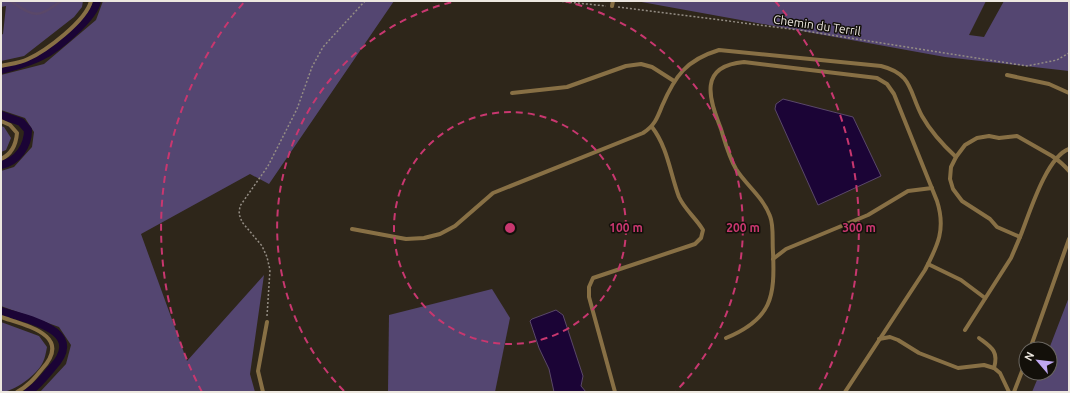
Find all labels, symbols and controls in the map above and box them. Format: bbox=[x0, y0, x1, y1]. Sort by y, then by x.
street label: Chemin du Terril bbox=[772, 12, 862, 38]
centre of rings bbox=[503, 221, 517, 235]
text: 100 m bbox=[609, 221, 643, 234]
text: 200 m bbox=[726, 221, 760, 234]
text: 300 m bbox=[842, 221, 876, 234]
north arrow bbox=[1018, 341, 1058, 381]
text: N bbox=[1022, 350, 1036, 363]

